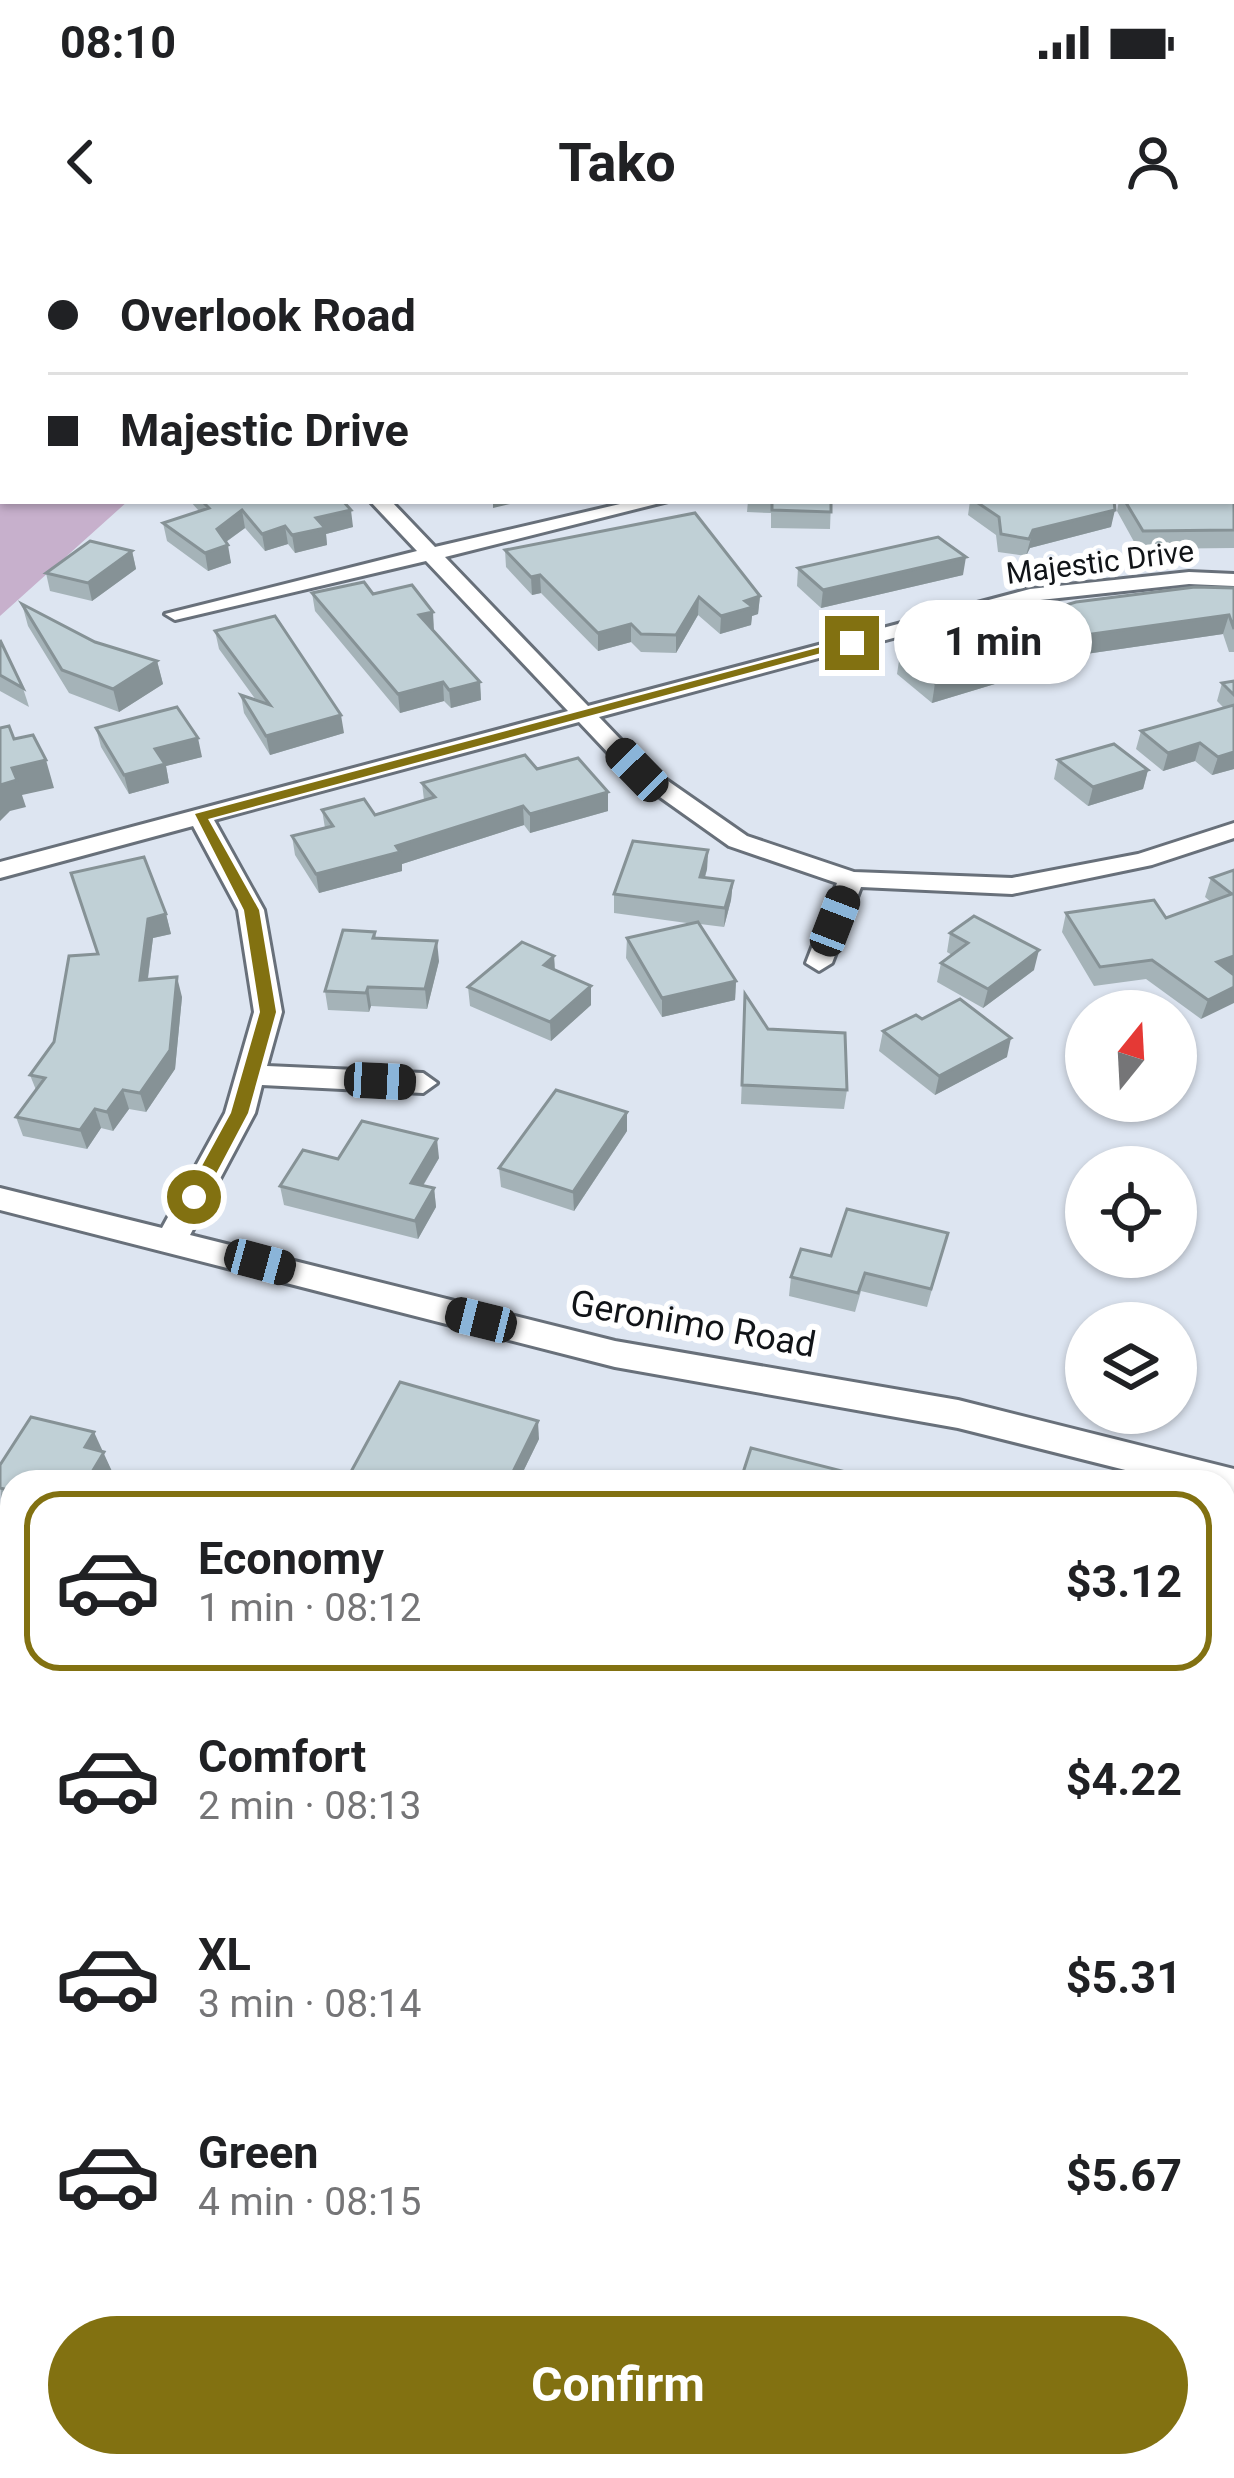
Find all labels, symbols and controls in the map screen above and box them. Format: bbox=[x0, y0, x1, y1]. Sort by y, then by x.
text: 08:10 bbox=[60, 16, 176, 69]
icon: back bbox=[48, 129, 114, 195]
icon: person bbox=[1120, 129, 1186, 195]
text: Tako bbox=[558, 131, 676, 194]
text: Overlook Road bbox=[120, 289, 416, 342]
text: Majestic Drive bbox=[120, 404, 409, 457]
street label: Majestic Drive bbox=[1004, 533, 1196, 591]
callout: 1 min bbox=[894, 601, 1092, 685]
route end bbox=[825, 616, 879, 670]
text: 1 min bbox=[944, 619, 1042, 665]
car bbox=[599, 732, 675, 808]
car bbox=[805, 881, 865, 961]
north arrow bbox=[1065, 990, 1197, 1122]
map controls bbox=[1065, 990, 1197, 1434]
car bbox=[343, 1061, 417, 1101]
button: locate bbox=[1065, 1146, 1197, 1278]
route start bbox=[167, 1170, 221, 1224]
car bbox=[221, 1235, 299, 1289]
street label: Geronimo Road bbox=[567, 1282, 819, 1366]
car bbox=[442, 1294, 520, 1346]
button: layers bbox=[1065, 1302, 1197, 1434]
icon: car bbox=[54, 1527, 162, 1635]
text: Economy bbox=[198, 1532, 384, 1585]
text: $3.12 bbox=[1066, 1555, 1182, 1608]
text: 1 min · 08:12 bbox=[198, 1585, 421, 1631]
icon: car bbox=[54, 1725, 162, 1833]
text: Comfort bbox=[198, 1730, 366, 1783]
text: $4.22 bbox=[1066, 1753, 1182, 1806]
text: 2 min · 08:13 bbox=[198, 1783, 421, 1829]
icon: car bbox=[54, 1923, 162, 2031]
text: XL bbox=[198, 1928, 251, 1981]
text: $5.31 bbox=[1066, 1951, 1182, 2004]
text: 3 min · 08:14 bbox=[198, 1981, 421, 2027]
icon: car bbox=[54, 2121, 162, 2229]
text: Green bbox=[198, 2126, 319, 2179]
text: $5.67 bbox=[1066, 2149, 1182, 2202]
text: 4 min · 08:15 bbox=[198, 2179, 421, 2225]
button: Confirm bbox=[48, 2316, 1188, 2454]

